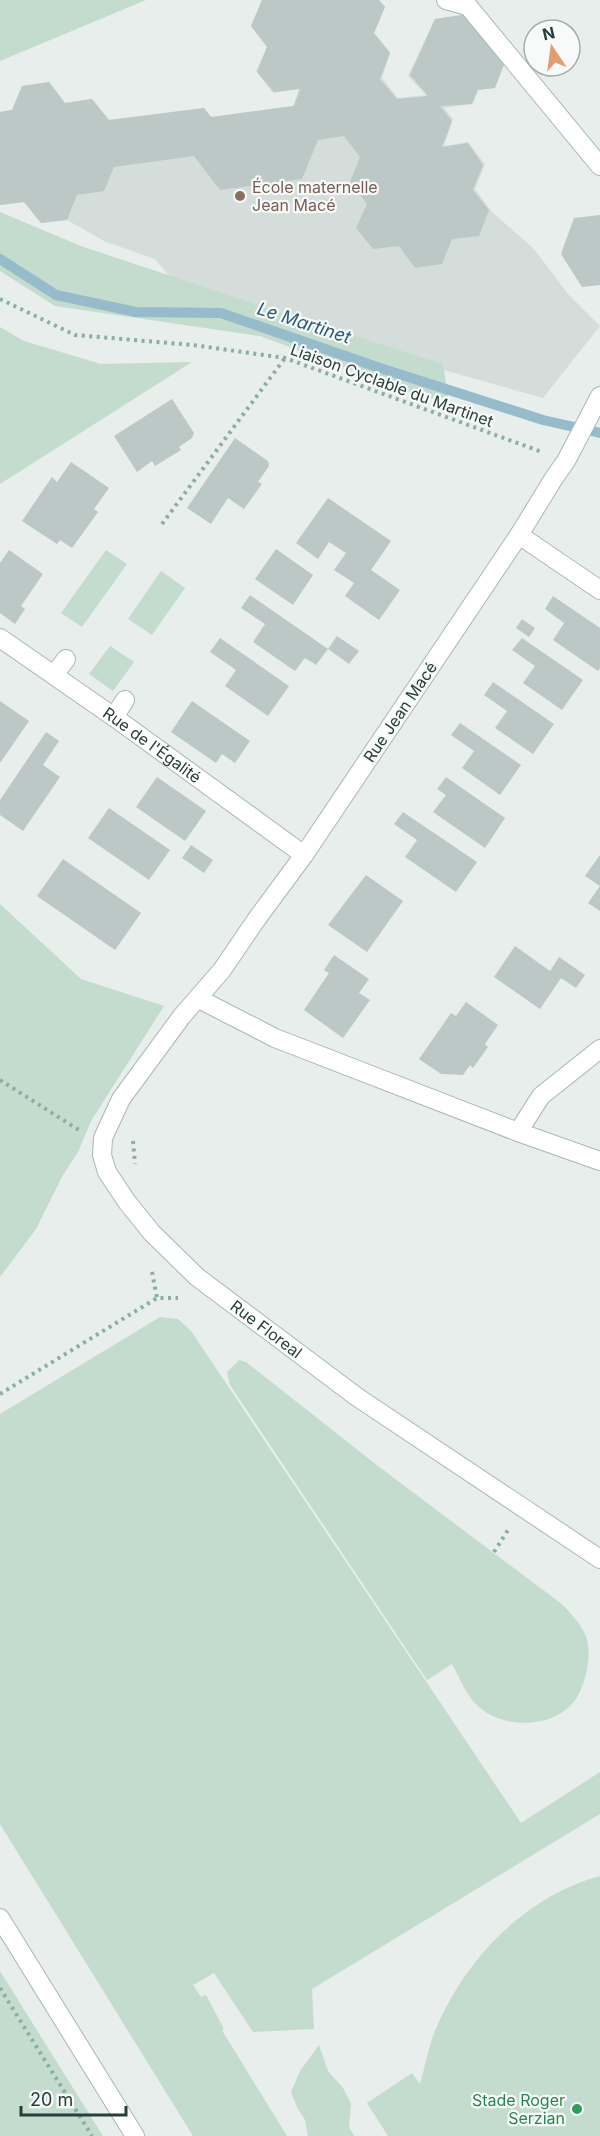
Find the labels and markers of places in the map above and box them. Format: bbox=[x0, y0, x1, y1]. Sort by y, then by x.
place label: École maternelle Jean Macé bbox=[252, 177, 378, 215]
marker: École maternelle Jean Macé bbox=[233, 189, 247, 203]
place label: Stade Roger Serzian bbox=[472, 2090, 565, 2128]
marker: Stade Roger Serzian bbox=[570, 2102, 584, 2116]

